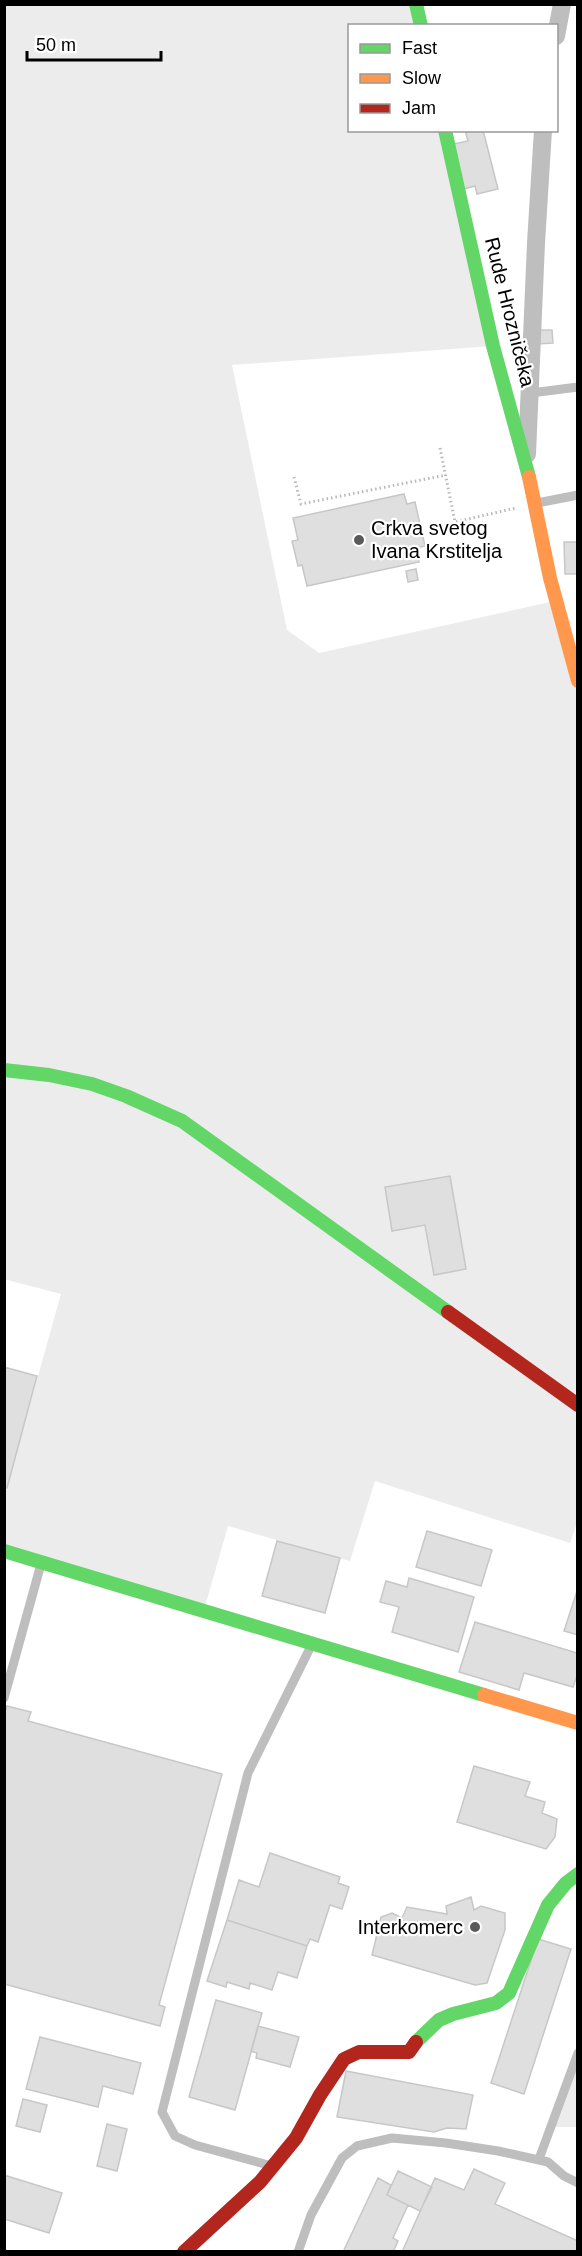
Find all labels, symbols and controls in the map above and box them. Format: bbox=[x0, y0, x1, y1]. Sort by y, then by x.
scale bar bbox=[27, 24, 160, 62]
legend bbox=[348, 24, 558, 132]
text: 50 m bbox=[36, 35, 76, 55]
text: Fast bbox=[402, 38, 437, 58]
text: Slow bbox=[402, 68, 442, 88]
text: Jam bbox=[402, 98, 436, 118]
street label: Rude Hrozničeka bbox=[481, 235, 539, 390]
place label: Crkva svetog Ivana Krstitelja bbox=[371, 517, 503, 562]
marker: Crkva svetog Ivana Krstitelja bbox=[352, 533, 366, 547]
place label: Interkomerc bbox=[357, 1916, 463, 1938]
marker: Interkomerc bbox=[468, 1920, 482, 1934]

